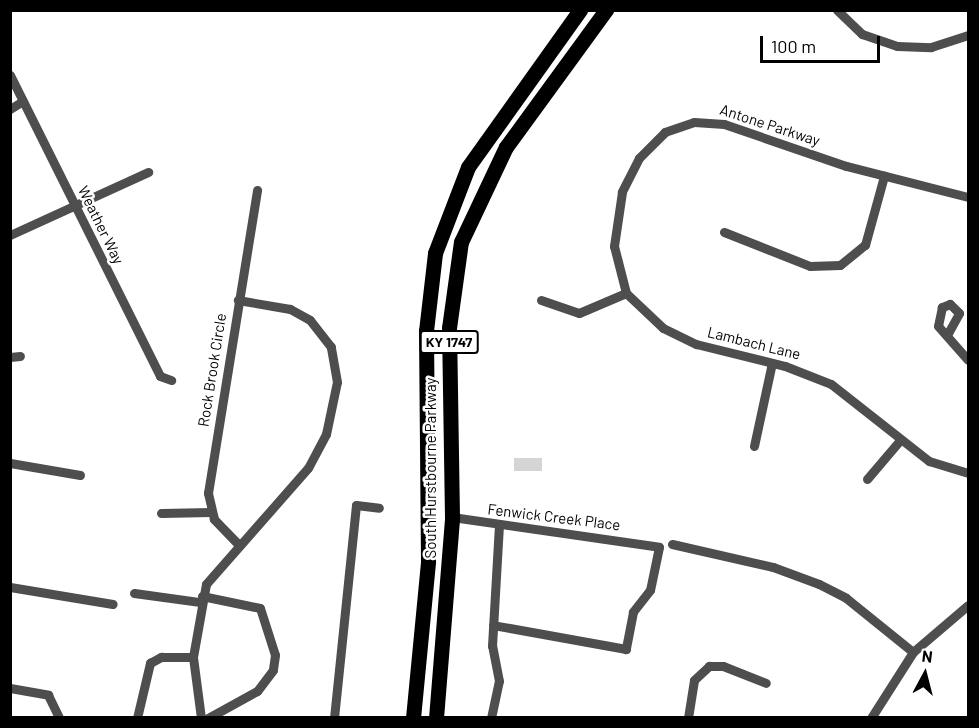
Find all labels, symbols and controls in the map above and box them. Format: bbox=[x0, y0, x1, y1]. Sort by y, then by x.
scale bar bbox=[763, 24, 883, 62]
text: 100 m bbox=[771, 35, 816, 57]
street label: Antone Parkway bbox=[718, 100, 822, 150]
street label: Weather Way bbox=[74, 183, 128, 267]
street label: Rock Brook Circle bbox=[194, 312, 230, 428]
street label: Lambach Lane bbox=[706, 323, 802, 363]
road number: KY 1747 bbox=[419, 331, 479, 353]
street label: South Hurstbourne Parkway bbox=[422, 378, 440, 558]
street label: Fenwick Creek Place bbox=[487, 500, 621, 534]
north arrow bbox=[895, 644, 955, 704]
text: N bbox=[921, 646, 934, 666]

